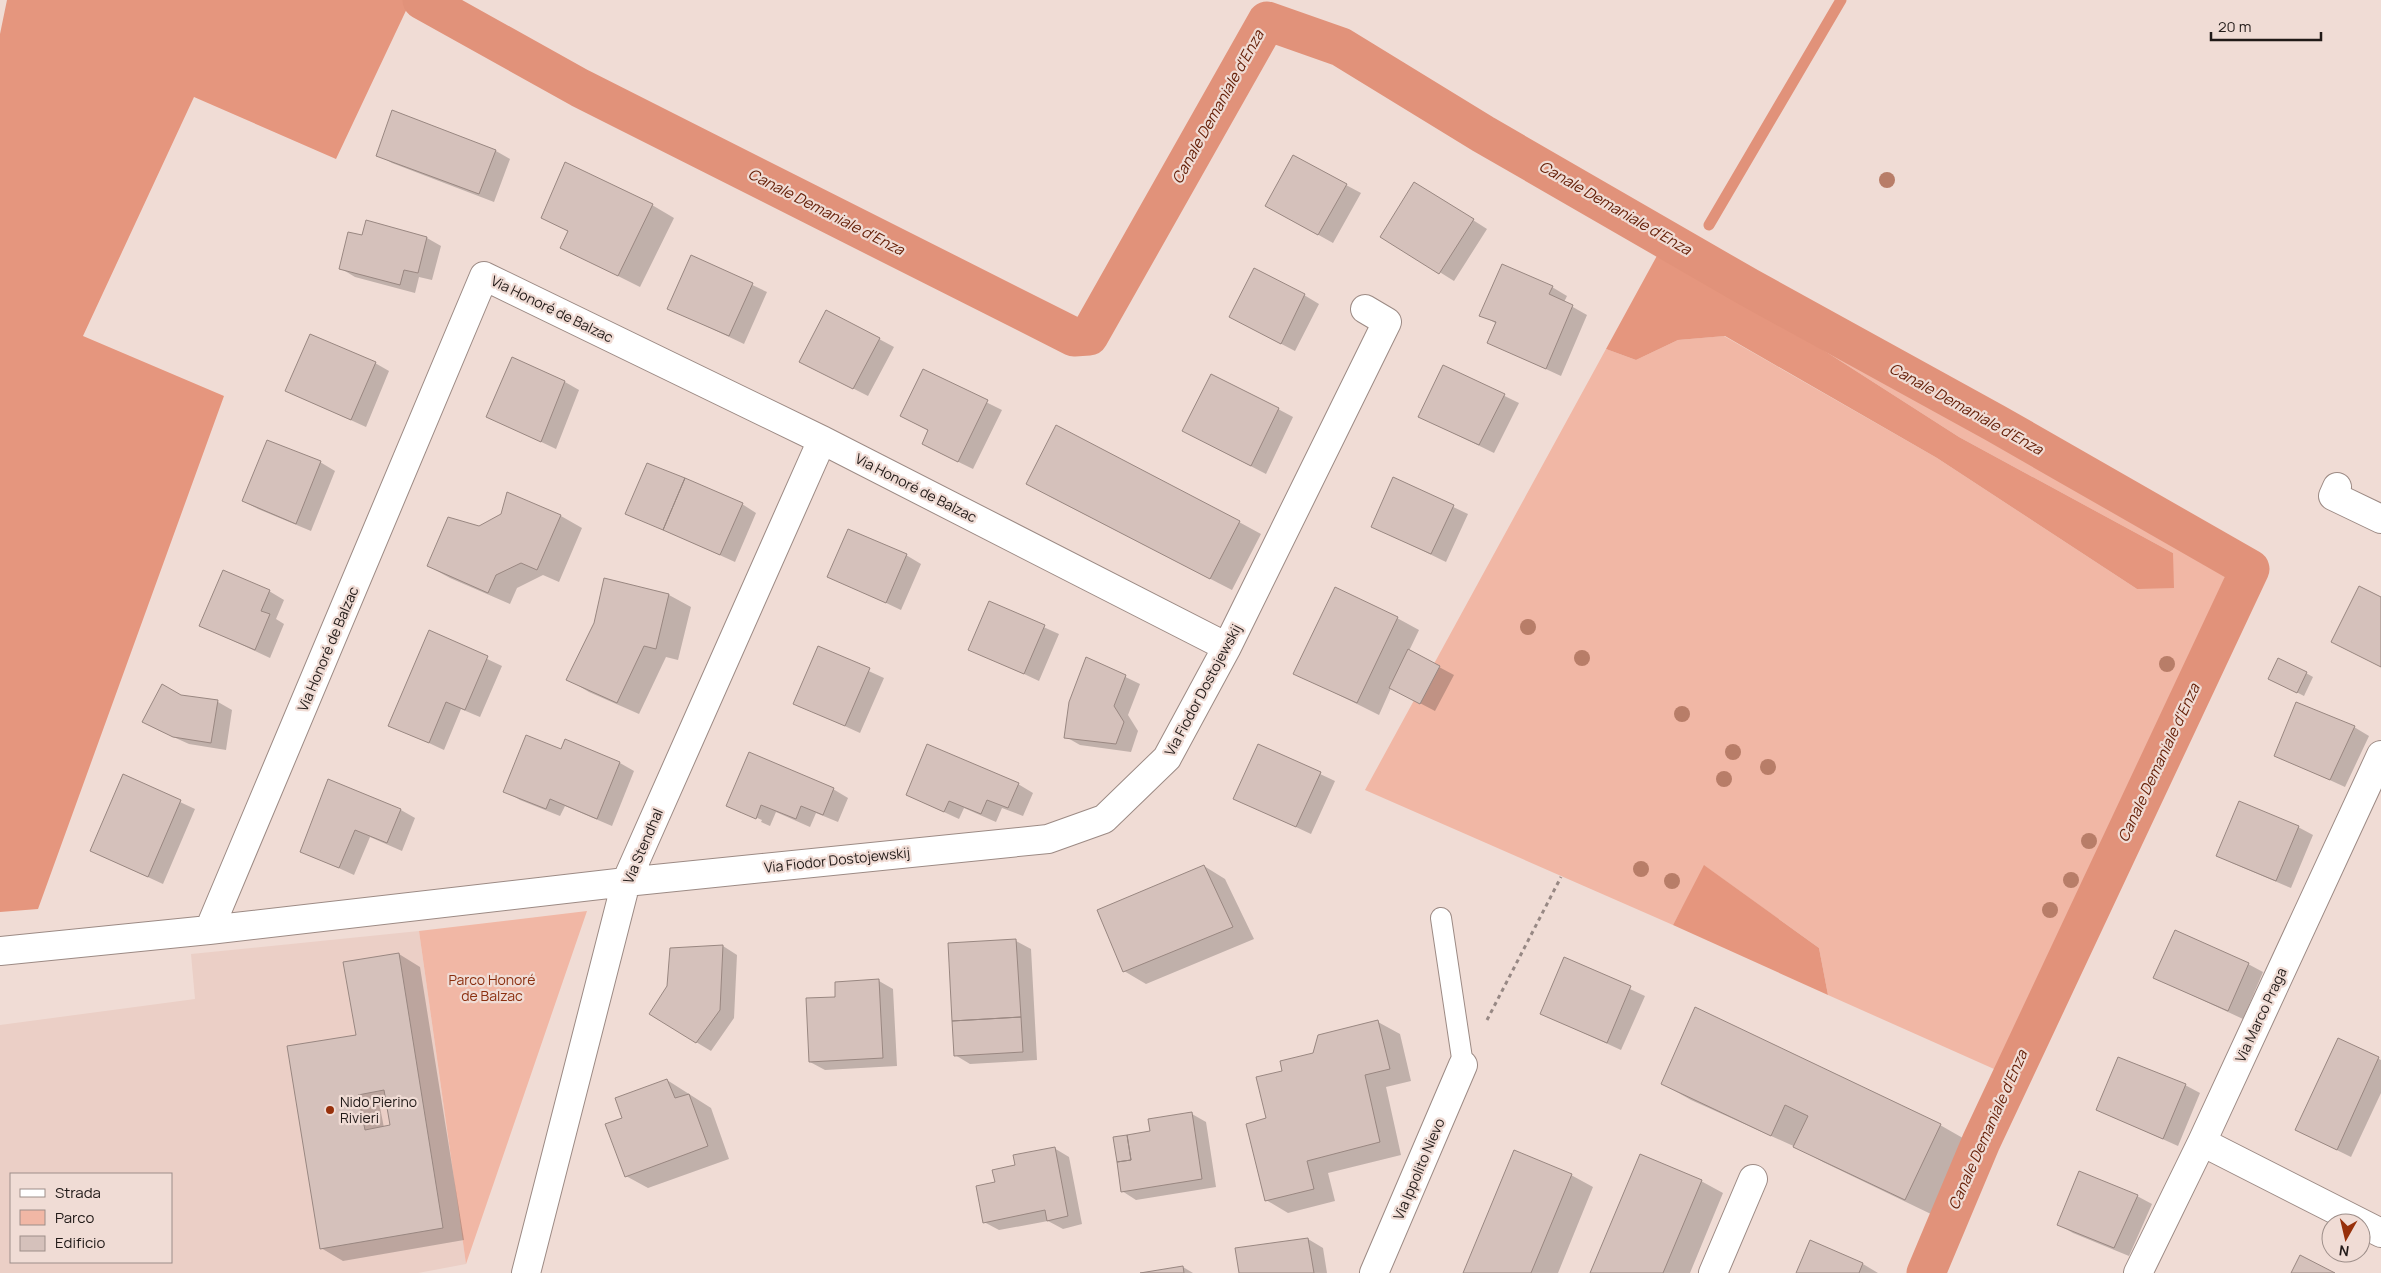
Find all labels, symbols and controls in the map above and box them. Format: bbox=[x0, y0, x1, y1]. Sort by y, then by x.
scale bar bbox=[2211, 10, 2321, 42]
text: 20 m bbox=[2218, 16, 2251, 37]
water label: Canale Demaniale d'Enza bbox=[1167, 26, 1269, 187]
water label: Canale Demaniale d'Enza bbox=[1535, 155, 1696, 260]
water label: Canale Demaniale d'Enza bbox=[745, 163, 908, 260]
street label: Via Honoré de Balzac bbox=[488, 271, 617, 347]
water label: Canale Demaniale d'Enza bbox=[1886, 358, 2047, 460]
street label: Via Honoré de Balzac bbox=[852, 449, 980, 527]
street label: Via Honoré de Balzac bbox=[293, 583, 363, 714]
street label: Via Fiodor Dostojewskij bbox=[1160, 621, 1245, 759]
water label: Canale Demaniale d'Enza bbox=[2113, 680, 2205, 845]
street label: Via Stendhal bbox=[618, 805, 667, 886]
street label: Via Fiodor Dostojewskij bbox=[763, 842, 911, 877]
street label: Via Marco Praga bbox=[2230, 964, 2291, 1065]
park label: Parco Honoré de Balzac bbox=[448, 970, 536, 1005]
water label: Canale Demaniale d'Enza bbox=[1943, 1046, 2033, 1213]
place label: Nido Pierino Rivieri bbox=[340, 1092, 417, 1127]
marker: Nido Pierino Rivieri bbox=[324, 1104, 336, 1116]
street label: Via Ippolito Nievo bbox=[1389, 1115, 1449, 1223]
legend bbox=[10, 1173, 172, 1263]
text: Strada bbox=[55, 1182, 101, 1203]
text: Parco bbox=[55, 1207, 94, 1228]
north arrow bbox=[2321, 1213, 2371, 1263]
text: Edificio bbox=[55, 1232, 106, 1253]
text: N bbox=[2338, 1241, 2350, 1261]

